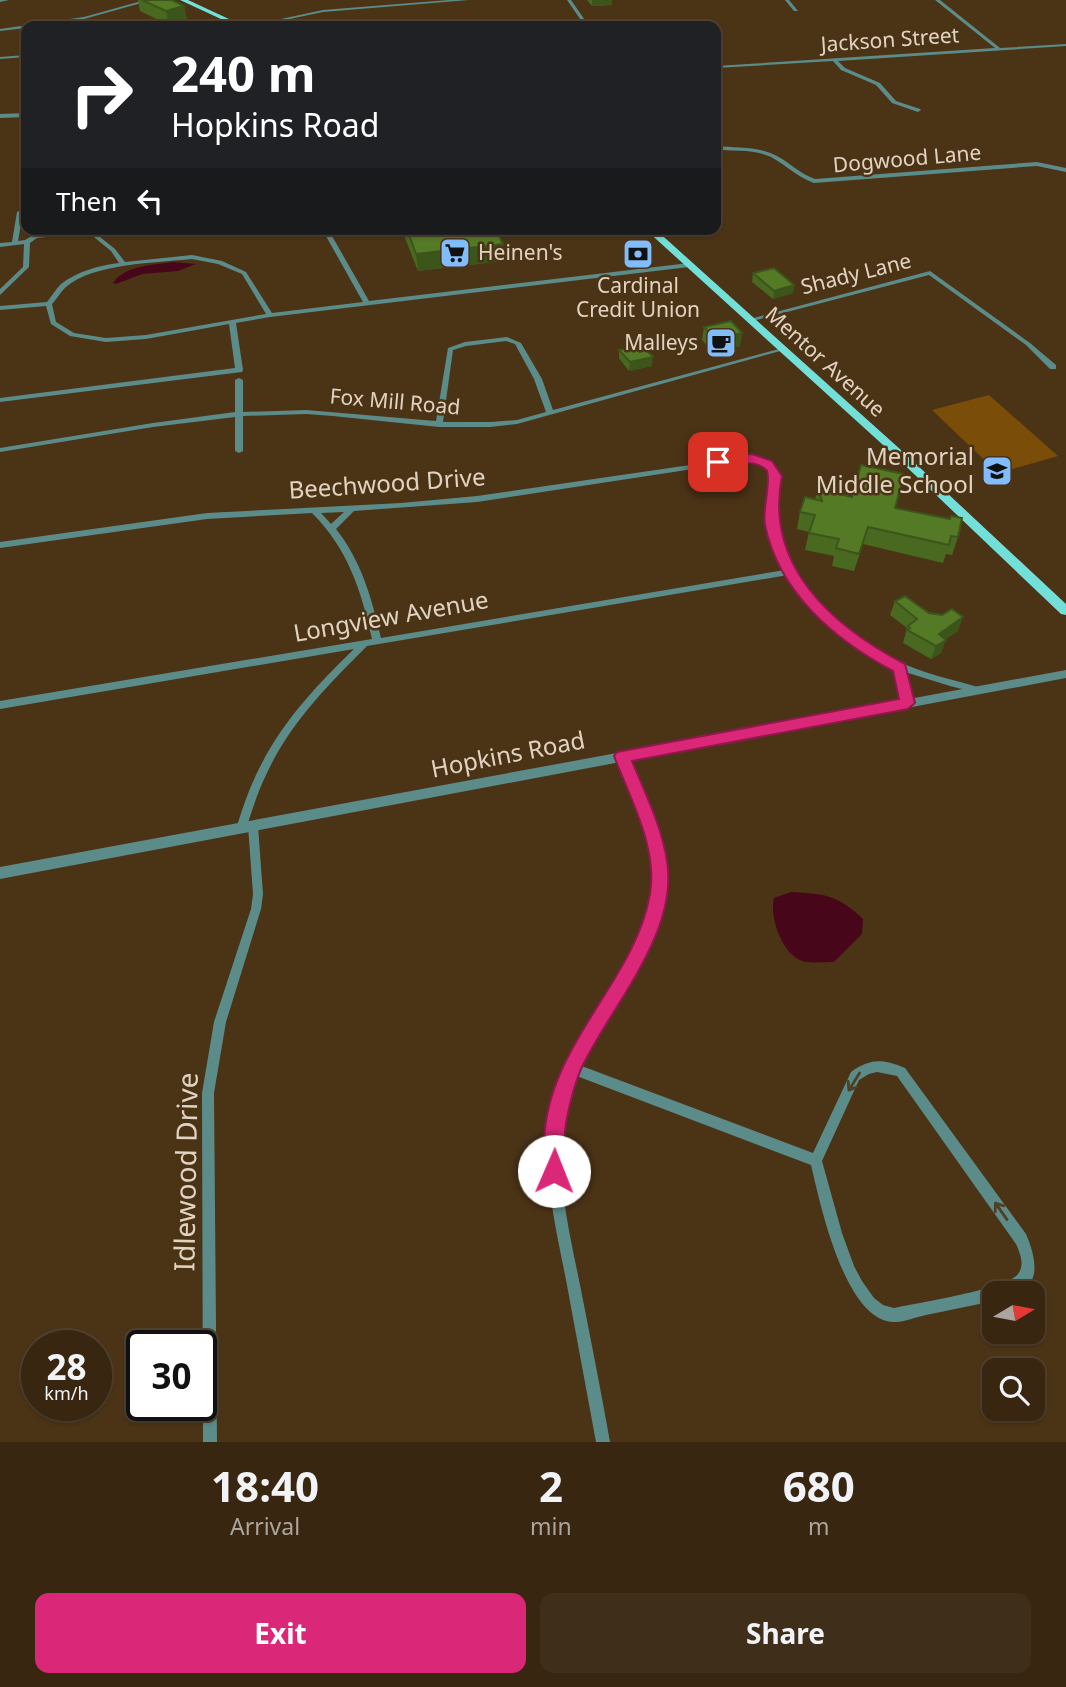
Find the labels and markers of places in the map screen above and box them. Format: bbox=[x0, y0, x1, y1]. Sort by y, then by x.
supermarket icon: Heinen's bbox=[438, 236, 472, 270]
bank icon: Cardinal Credit Union bbox=[621, 237, 655, 271]
place label: Heinen's bbox=[478, 238, 563, 266]
place label: Cardinal Credit Union bbox=[576, 271, 700, 323]
cafe icon: Malleys bbox=[704, 326, 738, 360]
place label: Malleys bbox=[624, 328, 698, 356]
pin bbox=[688, 432, 748, 492]
place label: Memorial Middle School bbox=[816, 439, 974, 500]
school or university icon: Memorial Middle School bbox=[980, 454, 1014, 488]

